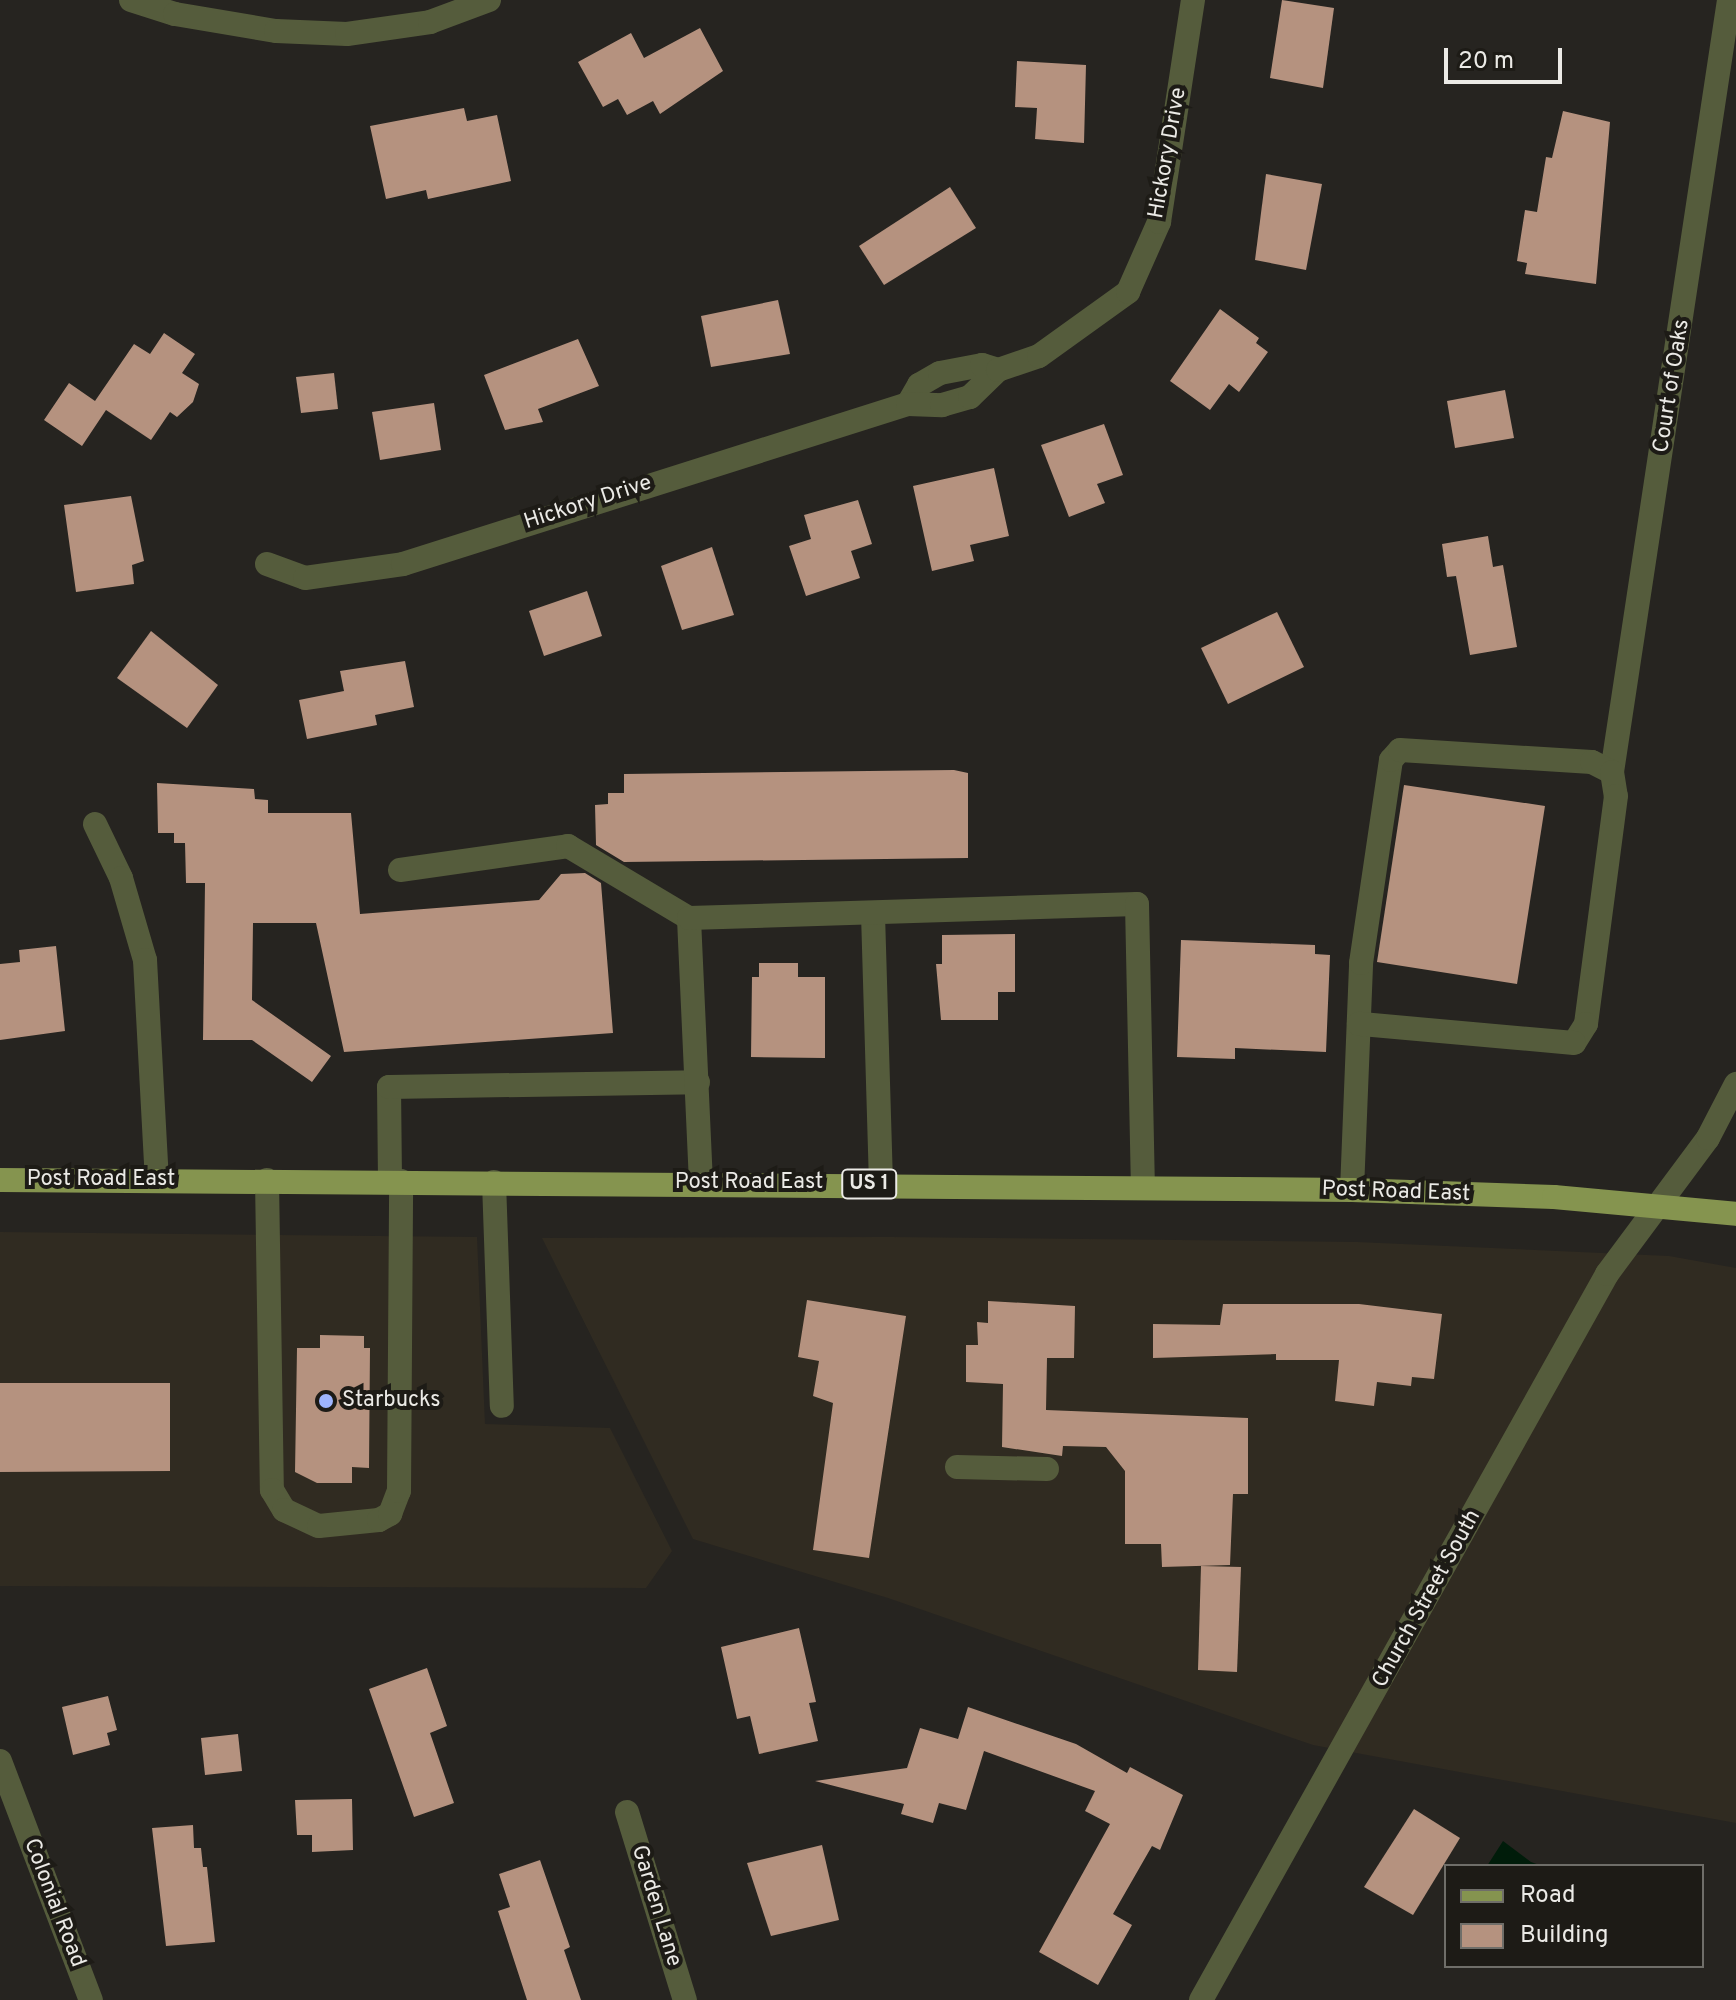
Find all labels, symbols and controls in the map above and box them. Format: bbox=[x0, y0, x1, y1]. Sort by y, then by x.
scale bar bbox=[1448, 32, 1566, 82]
text: 20 m bbox=[1458, 47, 1514, 77]
street label: Hickory Drive bbox=[1143, 85, 1193, 221]
street label: Court of Oaks bbox=[1648, 317, 1696, 455]
street label: Hickory Drive bbox=[521, 470, 655, 536]
street label: Post Road East bbox=[27, 1167, 175, 1193]
road number: US 1 bbox=[841, 1168, 897, 1200]
street label: Post Road East bbox=[675, 1170, 823, 1196]
street label: Post Road East bbox=[1321, 1176, 1471, 1208]
place label: Starbucks bbox=[342, 1388, 441, 1414]
marker: Starbucks bbox=[317, 1392, 335, 1410]
street label: Church Street South bbox=[1367, 1506, 1487, 1692]
street label: Colonial Road bbox=[17, 1835, 91, 1971]
street label: Garden Lane bbox=[625, 1842, 687, 1970]
legend bbox=[1444, 1864, 1704, 1968]
text: Road bbox=[1520, 1881, 1576, 1911]
text: Building bbox=[1520, 1921, 1609, 1951]

